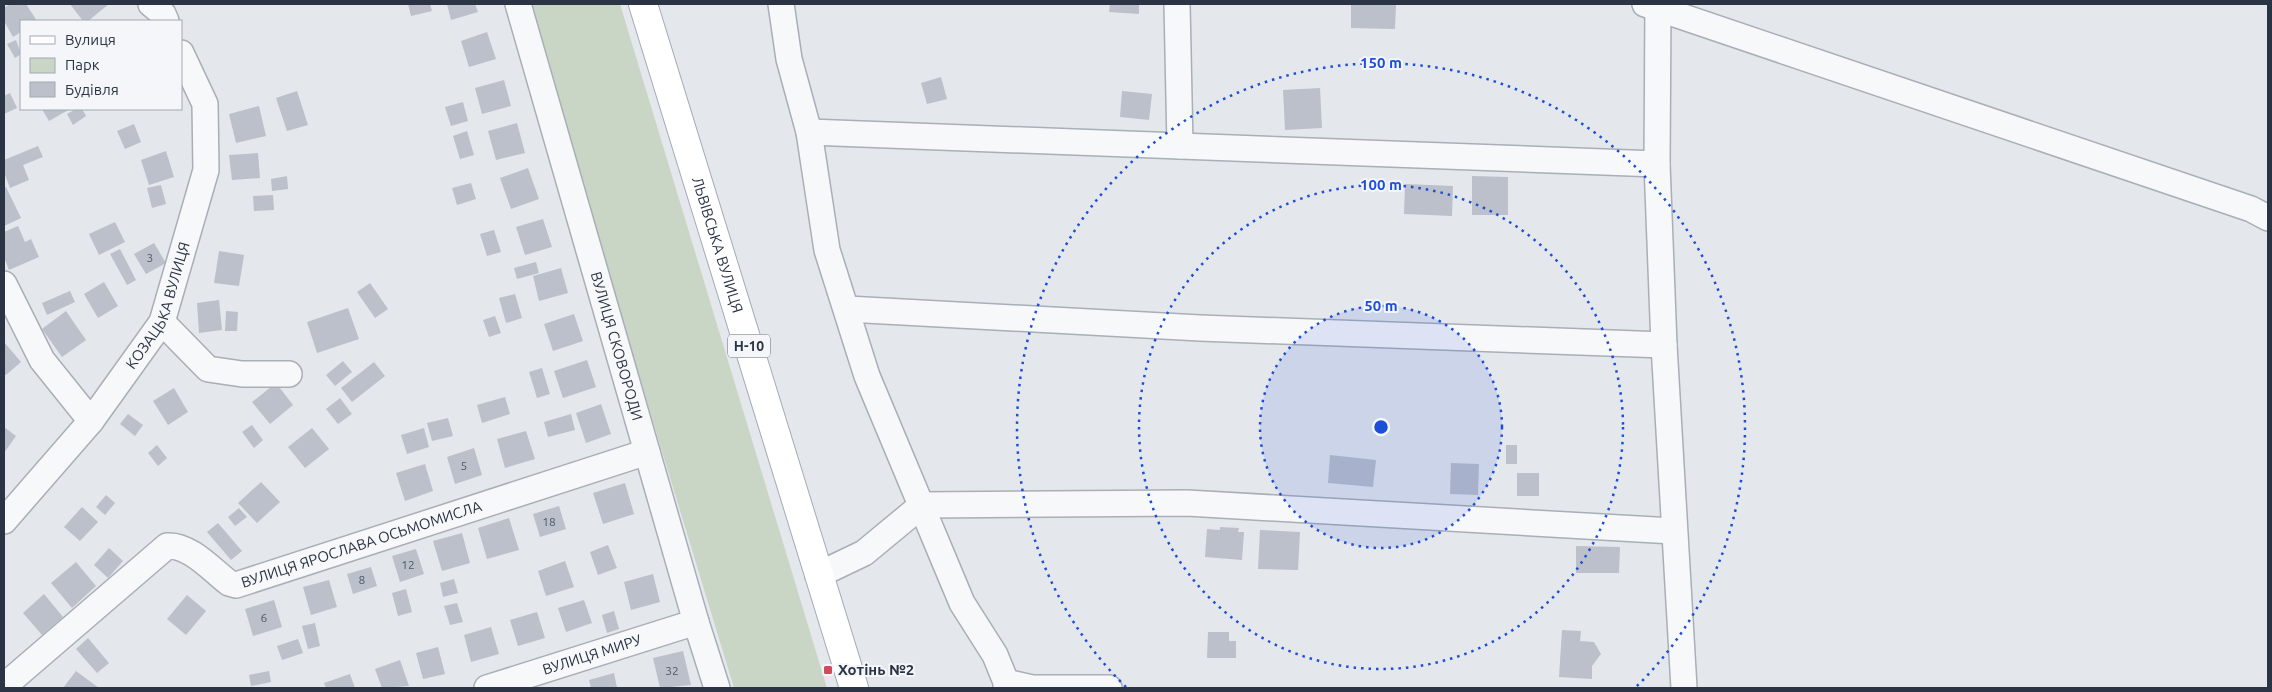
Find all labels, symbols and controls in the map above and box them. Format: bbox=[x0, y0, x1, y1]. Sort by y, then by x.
legend bbox=[20, 20, 182, 110]
text: Вулиця bbox=[65, 31, 116, 48]
text: 150 m bbox=[1360, 54, 1402, 71]
text: Парк bbox=[65, 56, 100, 73]
text: Будівля bbox=[65, 81, 119, 98]
street label: ЛЬВІВСЬКА ВУЛИЦЯ bbox=[689, 175, 747, 315]
text: 100 m bbox=[1360, 176, 1402, 193]
street label: КОЗАЦЬКА ВУЛИЦЯ bbox=[122, 240, 193, 372]
house number: 3 bbox=[147, 251, 153, 264]
street label: ВУЛИЦЯ СКОВОРОДИ bbox=[588, 270, 646, 422]
text: 50 m bbox=[1364, 297, 1398, 314]
road number: Н-10 bbox=[728, 334, 770, 358]
centre of rings bbox=[1372, 418, 1390, 436]
house number: 5 bbox=[461, 459, 467, 472]
street label: ВУЛИЦЯ ЯРОСЛАВА ОСЬМОМИСЛА bbox=[239, 497, 484, 591]
house number: 18 bbox=[542, 515, 556, 528]
house number: 12 bbox=[401, 558, 415, 571]
house number: 8 bbox=[359, 573, 366, 586]
house number: 6 bbox=[261, 611, 268, 624]
street label: ВУЛИЦЯ МИРУ bbox=[540, 631, 644, 678]
place label: Хотінь №2 bbox=[838, 661, 914, 678]
house number: 32 bbox=[665, 664, 679, 677]
marker: Хотінь №2 bbox=[822, 664, 834, 676]

